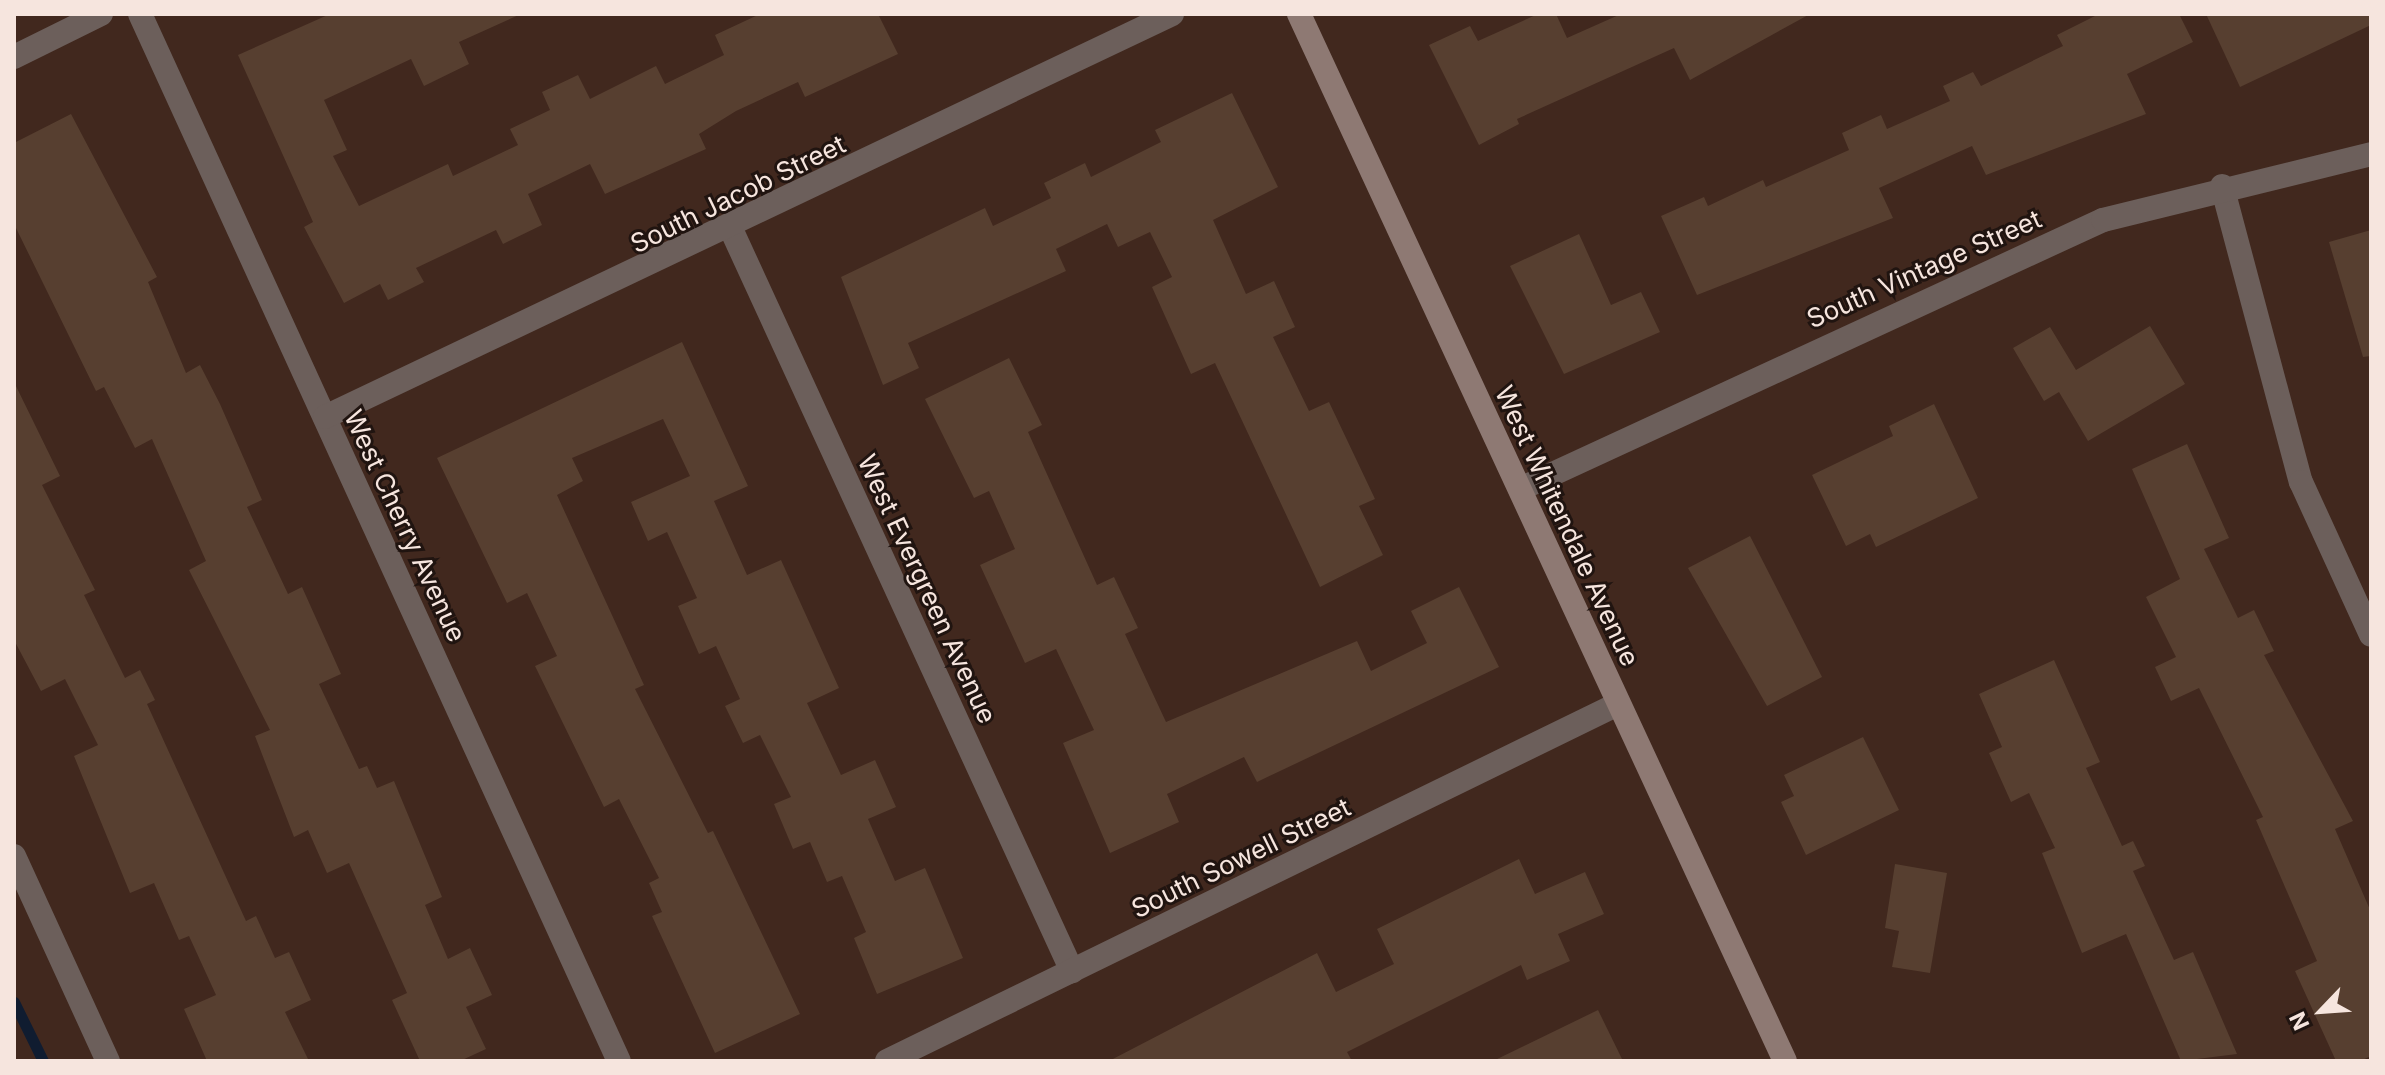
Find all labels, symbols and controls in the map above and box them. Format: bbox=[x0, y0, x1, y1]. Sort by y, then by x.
street label: South Jacob Street bbox=[625, 128, 851, 260]
street label: South Vintage Street bbox=[1802, 203, 2046, 335]
street label: West Whitendale Avenue bbox=[1488, 381, 1646, 671]
street label: West Cherry Avenue bbox=[338, 405, 472, 647]
street label: West Evergreen Avenue bbox=[851, 450, 1003, 728]
street label: South Sowell Street bbox=[1126, 791, 1356, 925]
north arrow bbox=[2281, 971, 2361, 1051]
text: N bbox=[2284, 1008, 2315, 1034]

